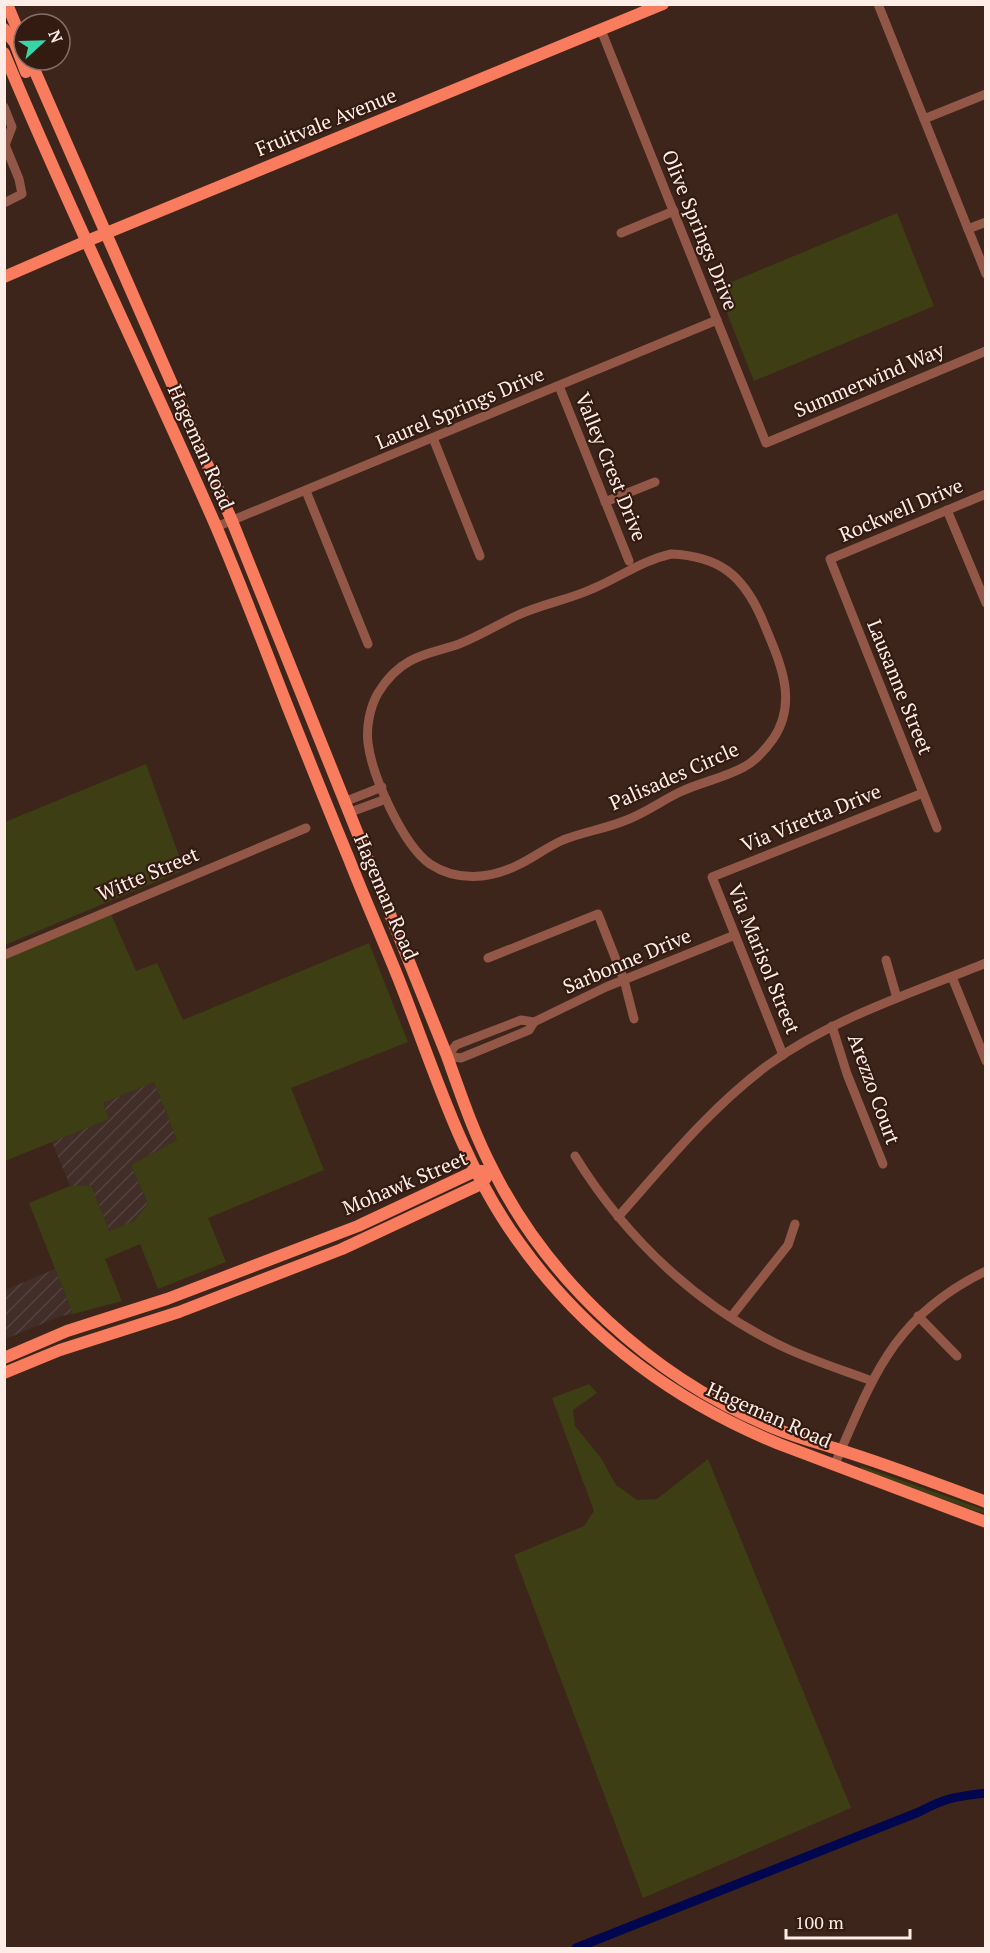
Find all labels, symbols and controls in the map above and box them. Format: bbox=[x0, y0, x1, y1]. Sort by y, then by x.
north arrow bbox=[12, 12, 72, 72]
text: N bbox=[43, 27, 68, 46]
street label: Fruitvale Avenue bbox=[251, 81, 400, 162]
street label: Olive Springs Drive bbox=[656, 146, 745, 314]
street label: Summerwind Way bbox=[790, 335, 949, 423]
street label: Laurel Springs Drive bbox=[371, 360, 548, 455]
street label: Hageman Road bbox=[162, 380, 241, 513]
street label: Valley Crest Drive bbox=[569, 388, 654, 545]
street label: Rockwell Drive bbox=[835, 471, 967, 548]
street label: Lausanne Street bbox=[861, 615, 940, 759]
street label: Palisades Circle bbox=[605, 735, 743, 816]
street label: Via Viretta Drive bbox=[737, 777, 885, 858]
street label: Hageman Road bbox=[348, 830, 425, 964]
street label: Witte Street bbox=[93, 840, 203, 907]
street label: Via Marisol Street bbox=[722, 880, 807, 1038]
street label: Sarbonne Drive bbox=[559, 921, 695, 1000]
street label: Arezzo Court bbox=[842, 1030, 907, 1148]
street label: Mohawk Street bbox=[338, 1144, 472, 1221]
street label: Hageman Road bbox=[703, 1375, 836, 1454]
scale bar bbox=[786, 1902, 910, 1940]
text: 100 m bbox=[795, 1910, 844, 1934]

